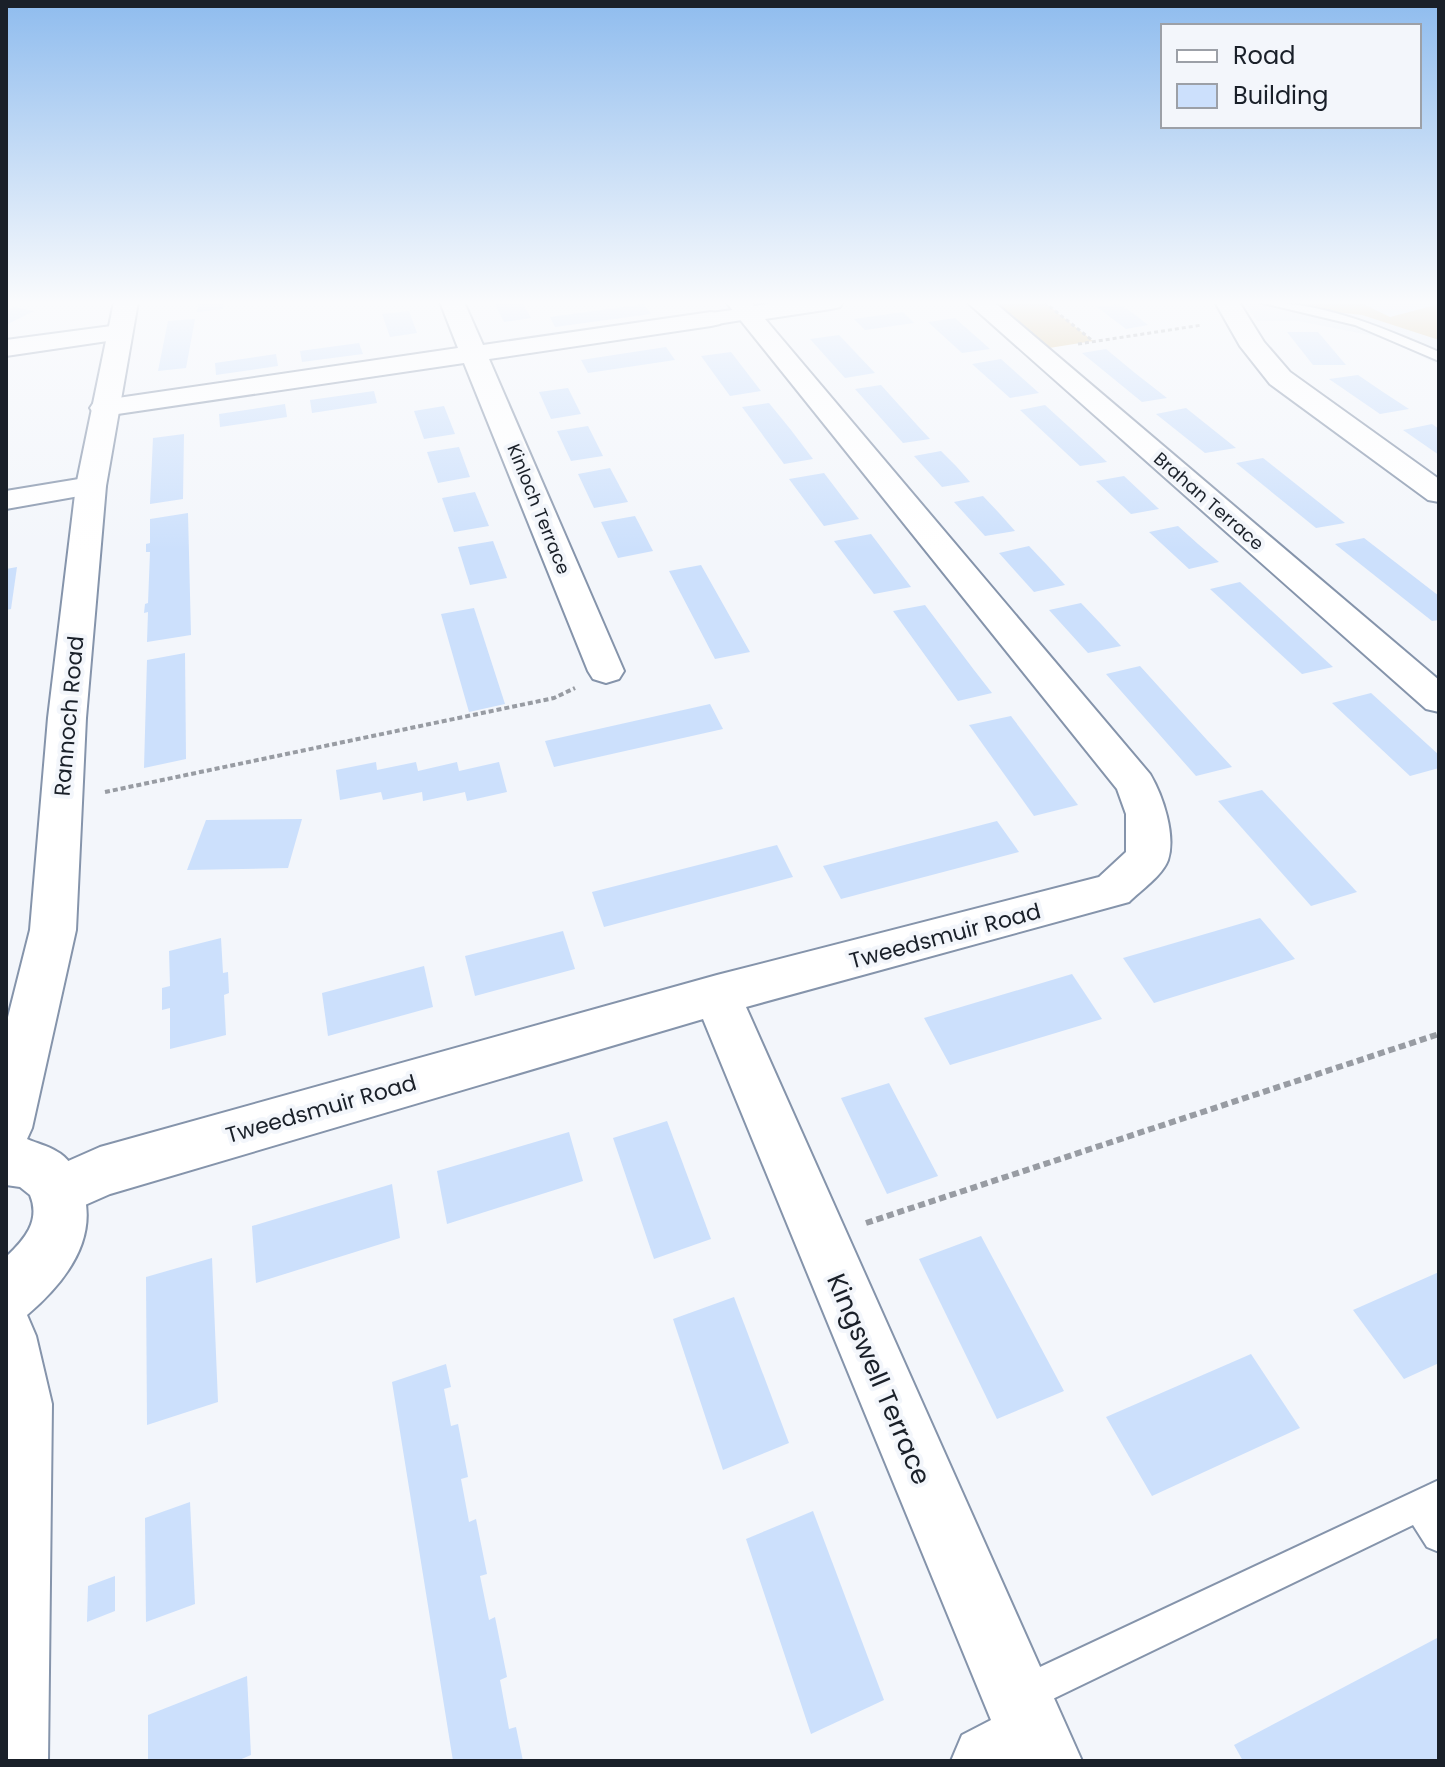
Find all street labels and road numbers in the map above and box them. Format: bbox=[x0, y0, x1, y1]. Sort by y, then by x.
street label: Kinloch Terrace bbox=[501, 440, 577, 578]
street label: Brahan Terrace bbox=[1149, 446, 1269, 556]
street label: Rannoch Road bbox=[47, 634, 91, 798]
street label: Tweedsmuir Road bbox=[846, 896, 1044, 976]
street label: Tweedsmuir Road bbox=[222, 1067, 420, 1151]
street label: Kingswell Terrace bbox=[818, 1268, 940, 1490]

